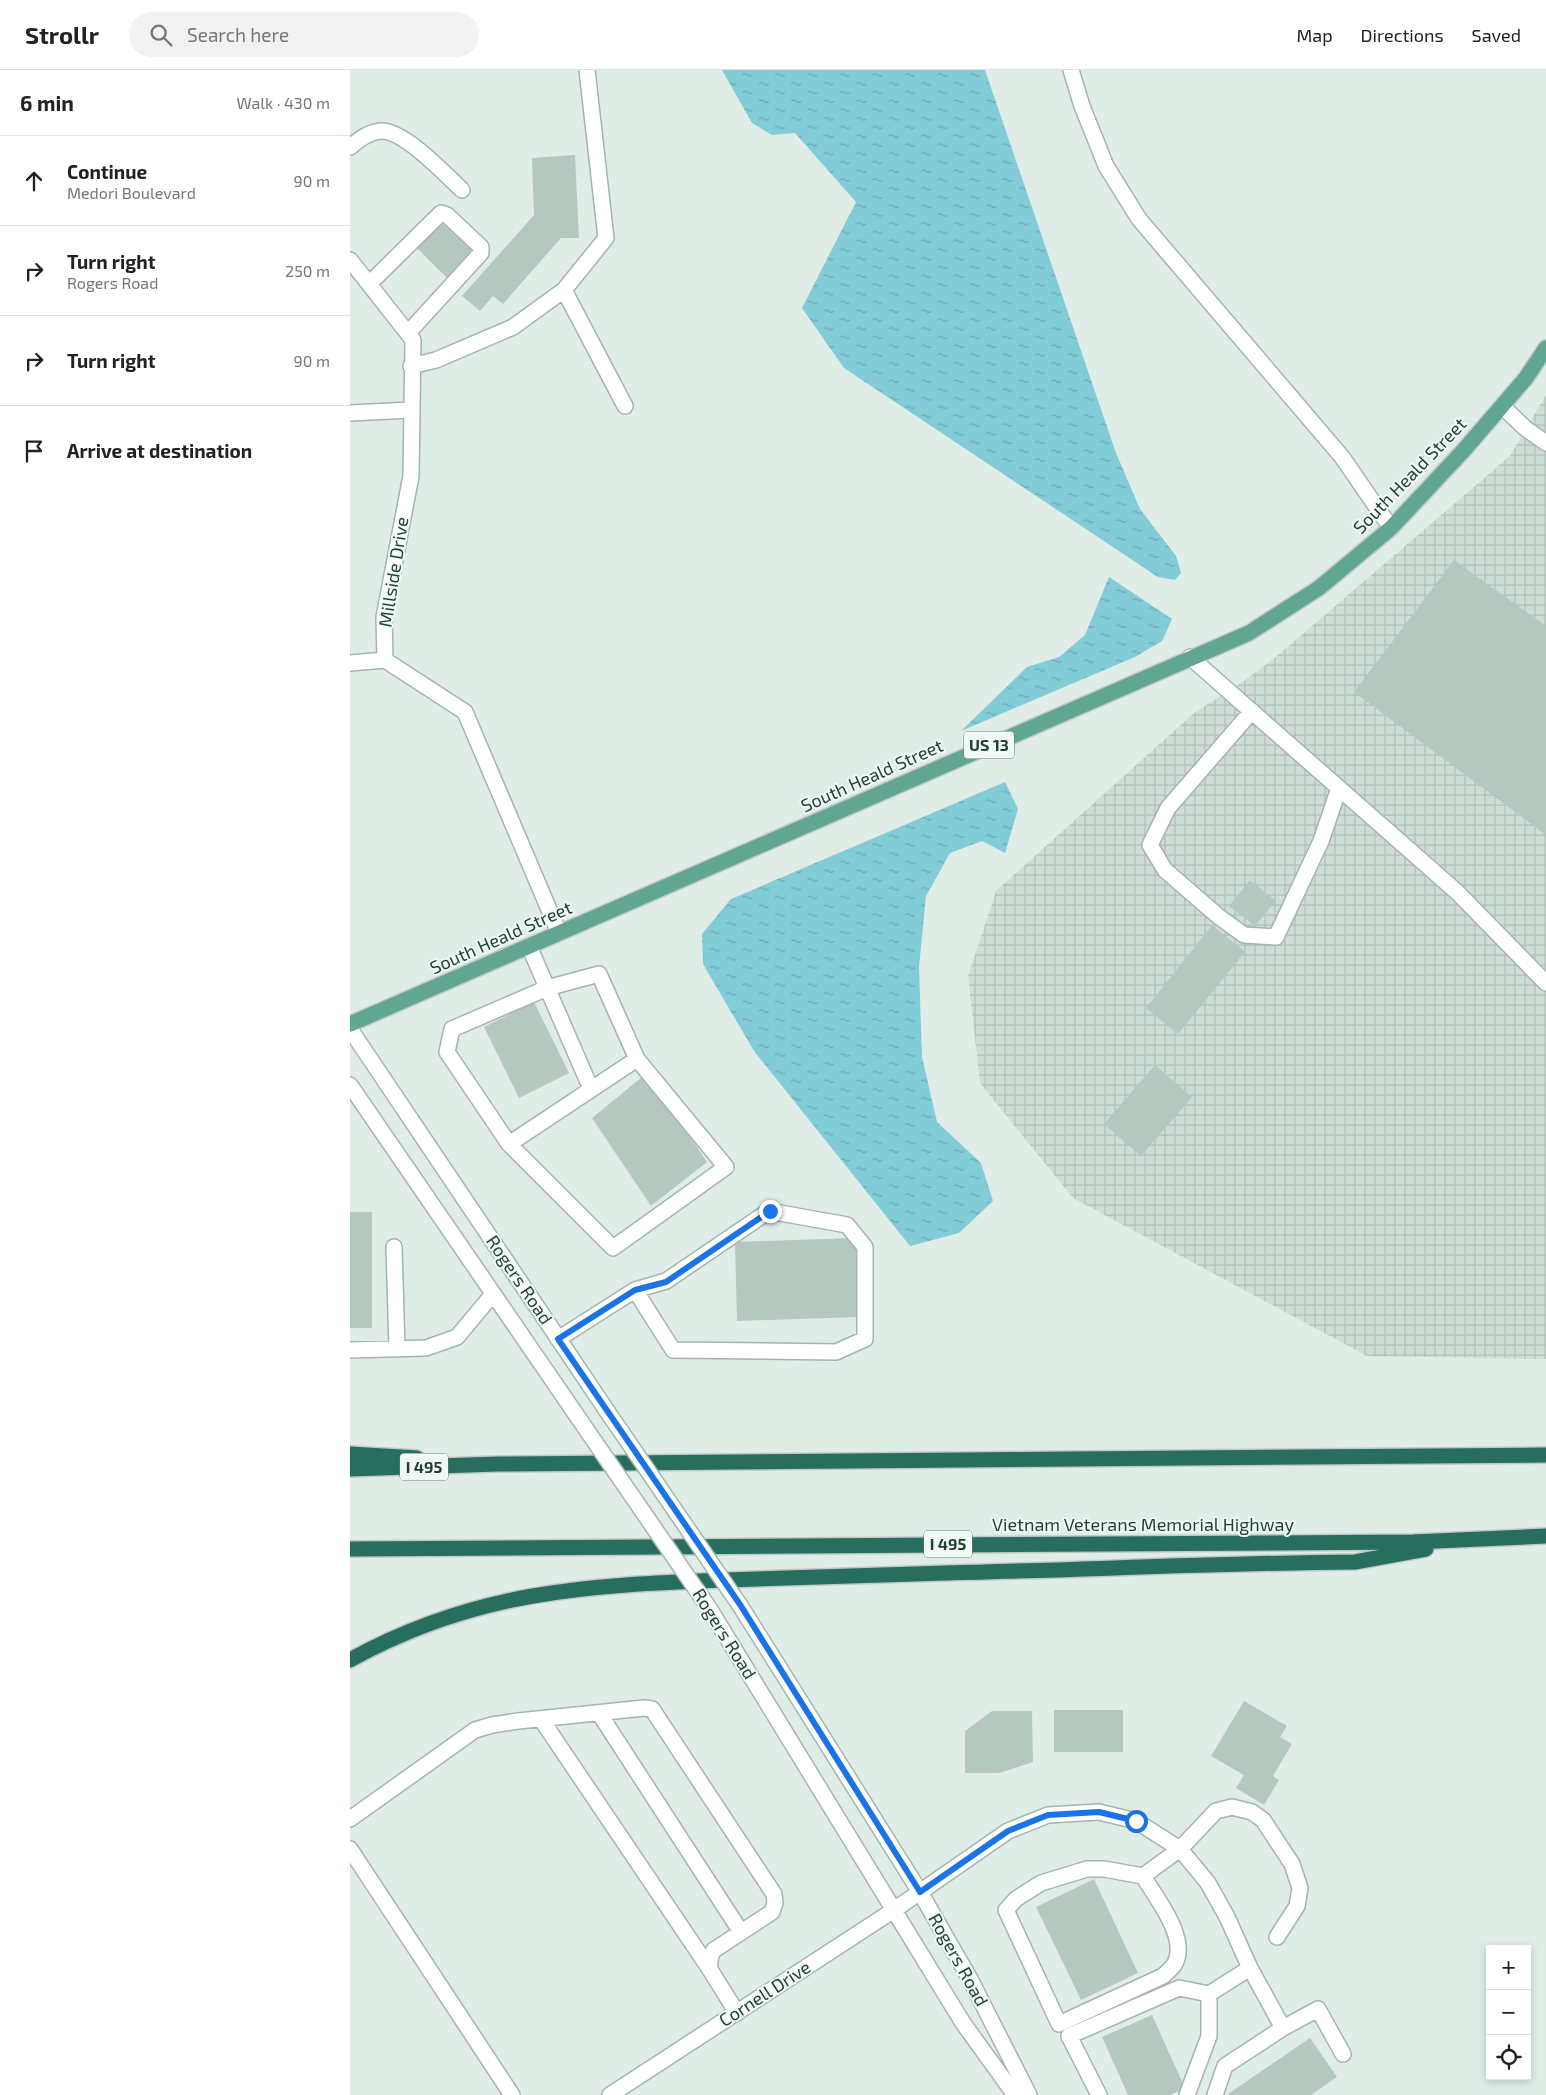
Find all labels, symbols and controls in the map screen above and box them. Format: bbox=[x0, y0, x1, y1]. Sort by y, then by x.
search box bbox=[129, 12, 479, 57]
text: Strollr bbox=[25, 20, 99, 49]
icon: search bbox=[147, 21, 175, 49]
text: Search here bbox=[187, 23, 289, 46]
text: Map bbox=[1296, 24, 1333, 46]
text: Directions bbox=[1361, 24, 1444, 46]
text: Saved bbox=[1472, 24, 1521, 46]
text: 6 min bbox=[20, 90, 74, 115]
text: Walk · 430 m bbox=[237, 93, 330, 112]
text: Continue bbox=[67, 160, 147, 183]
icon: ahead bbox=[20, 167, 48, 195]
text: 90 m bbox=[294, 171, 330, 190]
text: Medori Boulevard bbox=[67, 183, 196, 202]
text: Turn right bbox=[67, 250, 155, 273]
icon: right bbox=[20, 257, 48, 285]
text: 250 m bbox=[285, 261, 330, 280]
text: Rogers Road bbox=[67, 273, 158, 292]
icon: right bbox=[20, 347, 48, 375]
text: Turn right bbox=[67, 349, 155, 372]
text: 90 m bbox=[294, 351, 330, 370]
street label: South Heald Street bbox=[1348, 412, 1470, 538]
icon: arrive bbox=[20, 437, 48, 465]
text: Arrive at destination bbox=[67, 439, 252, 462]
street label: Millside Drive bbox=[373, 515, 413, 629]
road number: US 13 bbox=[964, 732, 1014, 758]
street label: South Heald Street bbox=[797, 734, 946, 816]
street label: South Heald Street bbox=[426, 896, 575, 978]
route end bbox=[759, 1200, 782, 1223]
street label: Rogers Road bbox=[482, 1231, 558, 1328]
road number: I 495 bbox=[400, 1454, 448, 1480]
street label: Vietnam Veterans Memorial Highway bbox=[992, 1513, 1294, 1535]
road number: I 495 bbox=[924, 1530, 972, 1558]
street label: Rogers Road bbox=[688, 1584, 761, 1683]
route start bbox=[1125, 1810, 1148, 1833]
street label: Rogers Road bbox=[924, 1909, 993, 2010]
map controls bbox=[1486, 1945, 1531, 2080]
button: + bbox=[1486, 1945, 1531, 1990]
street label: Cornell Drive bbox=[715, 1955, 814, 2031]
button: − bbox=[1486, 1990, 1531, 2035]
button: locate bbox=[1486, 2035, 1531, 2080]

